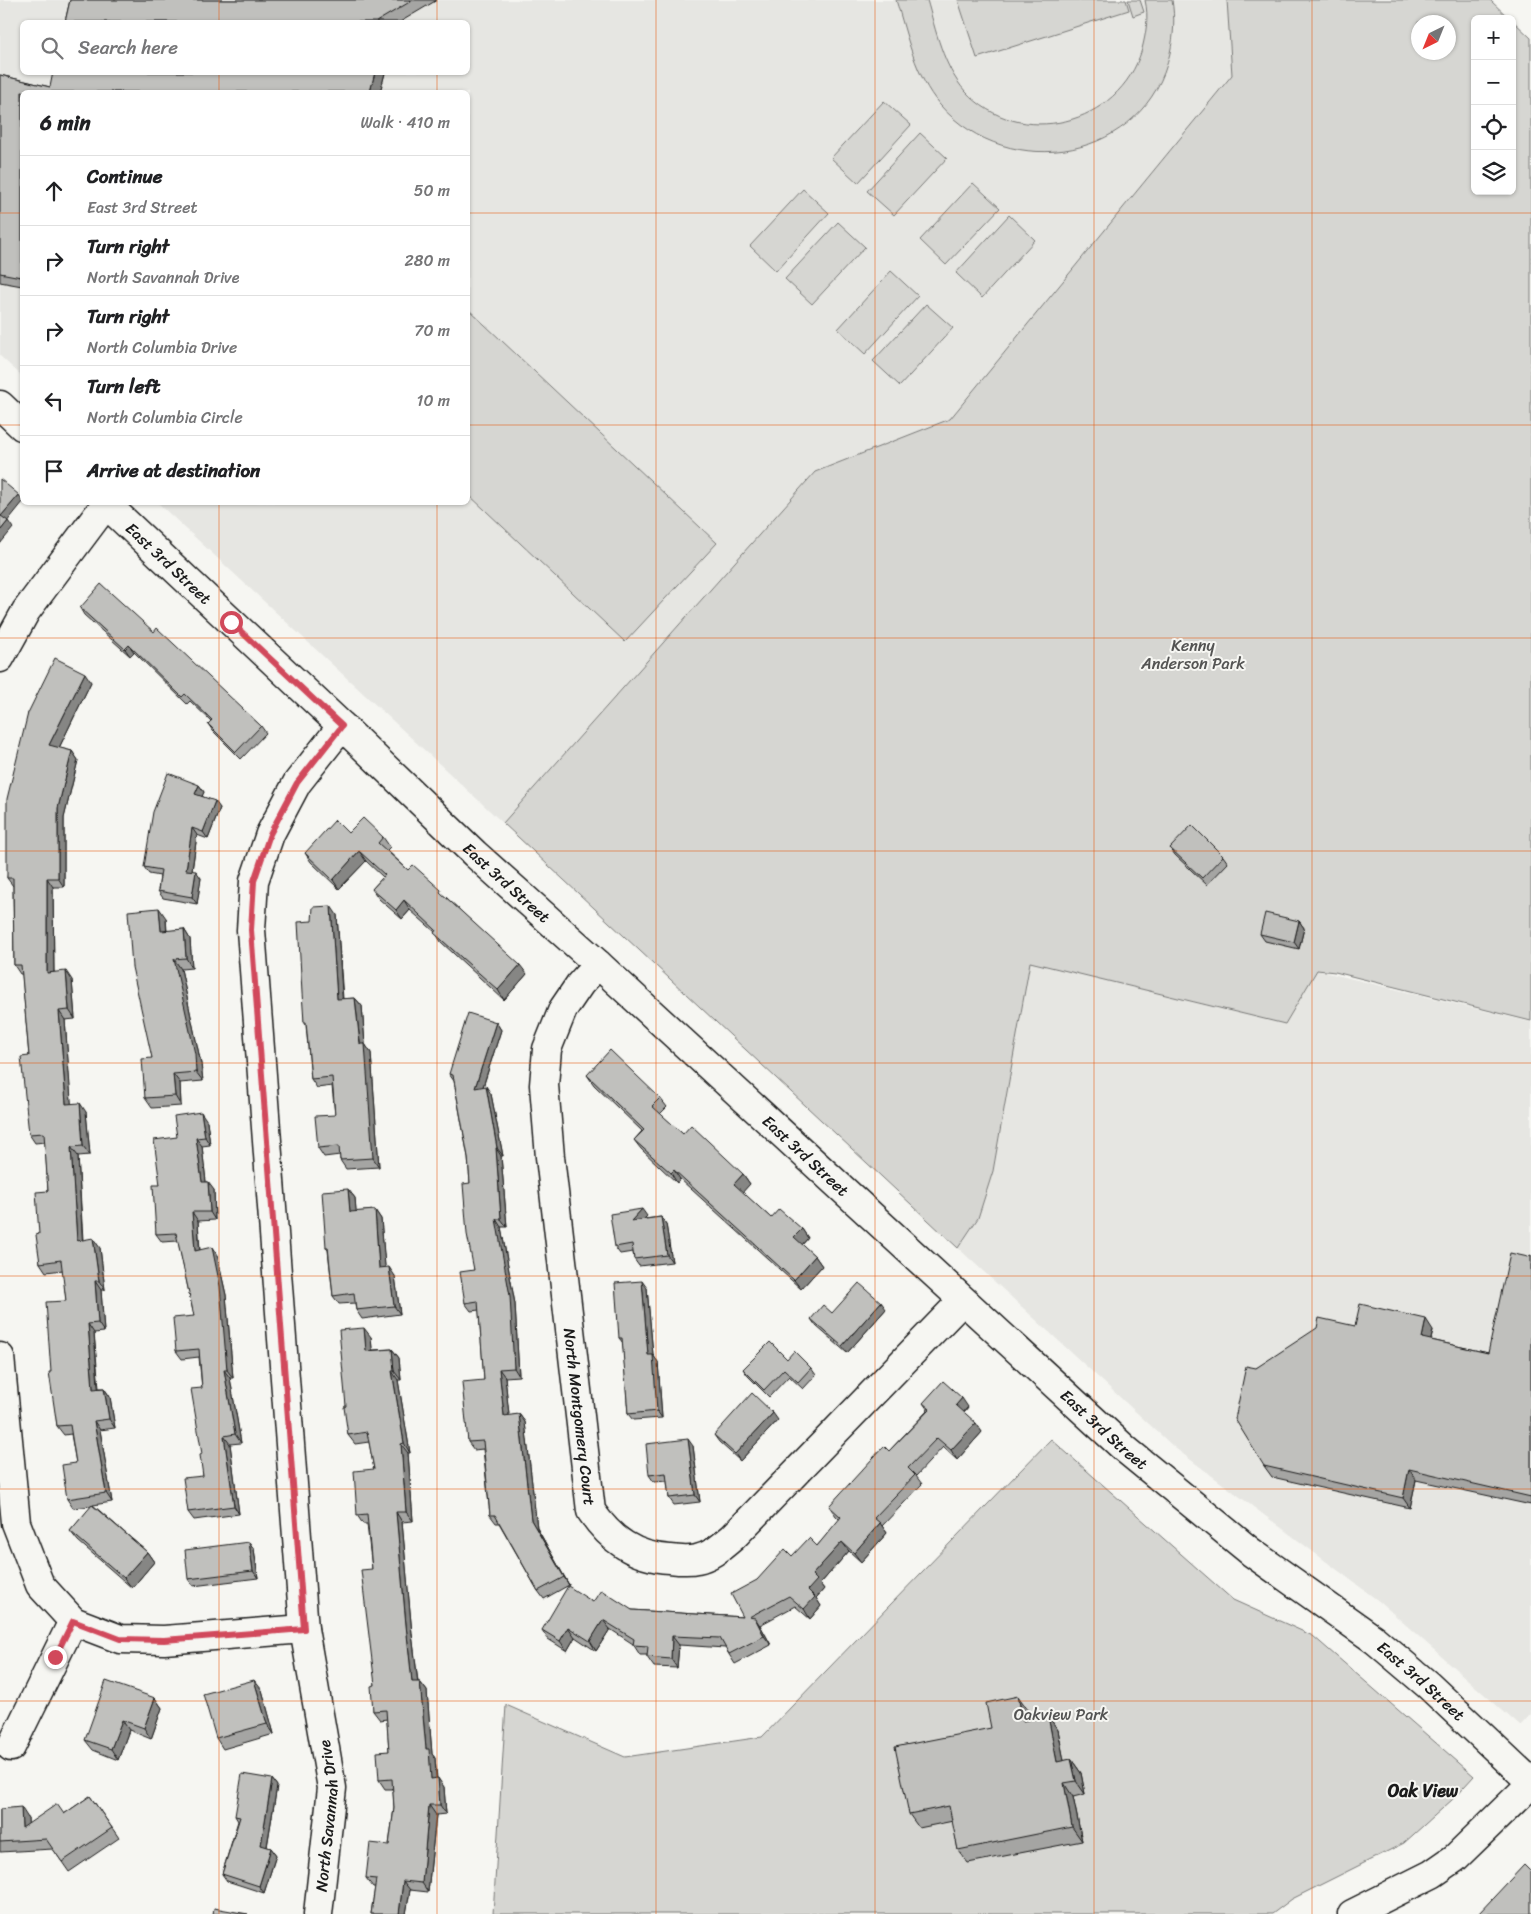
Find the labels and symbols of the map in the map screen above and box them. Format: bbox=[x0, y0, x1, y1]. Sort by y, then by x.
north arrow bbox=[1411, 15, 1456, 60]
street label: East 3rd Street bbox=[118, 515, 219, 612]
route start bbox=[220, 611, 243, 634]
park label: Kenny Anderson Park bbox=[1140, 631, 1245, 678]
street label: East 3rd Street bbox=[455, 835, 557, 930]
street label: East 3rd Street bbox=[755, 1108, 856, 1204]
street label: North Montgomery Court bbox=[555, 1326, 604, 1507]
street label: East 3rd Street bbox=[1053, 1382, 1154, 1477]
street label: East 3rd Street bbox=[1370, 1633, 1472, 1728]
route end bbox=[44, 1646, 67, 1669]
park label: Oakview Park bbox=[1014, 1700, 1109, 1729]
street label: North Savannah Drive bbox=[307, 1737, 347, 1893]
district label: Oak View bbox=[1388, 1775, 1459, 1807]

